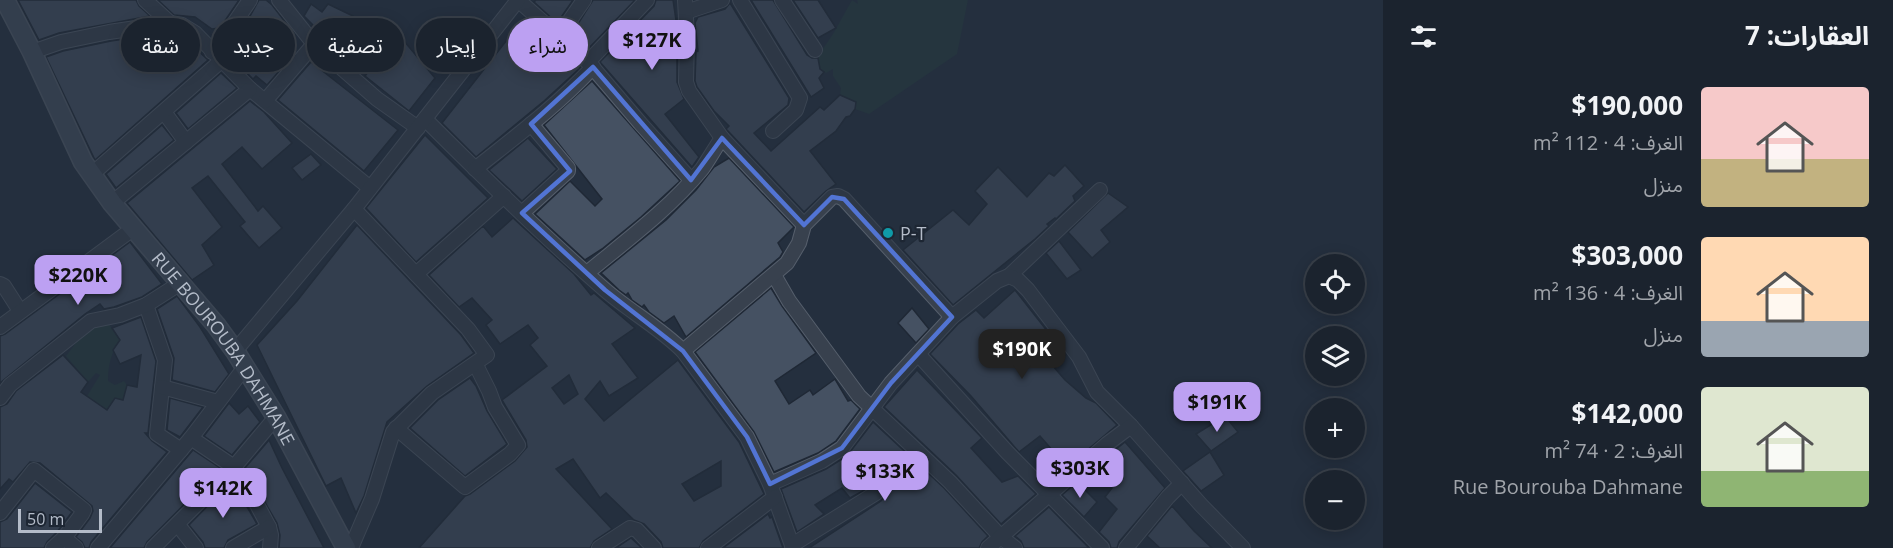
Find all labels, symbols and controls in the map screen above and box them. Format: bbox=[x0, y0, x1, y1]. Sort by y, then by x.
text: العقارات: 7 bbox=[1745, 17, 1869, 53]
chip: شقة bbox=[121, 18, 200, 72]
chip: جديد bbox=[212, 18, 295, 72]
chip: تصفية bbox=[307, 18, 404, 72]
chip: إيجار bbox=[416, 18, 496, 72]
chip: شراء bbox=[508, 18, 588, 72]
pin: $127K bbox=[610, 20, 694, 71]
icon: filters bbox=[1407, 20, 1440, 53]
text: $127K bbox=[622, 26, 682, 53]
text: $190,000 bbox=[1572, 87, 1683, 123]
icon: home bbox=[1749, 111, 1821, 183]
text: الغرف: 4 · 112 m² bbox=[1533, 129, 1683, 156]
text: منزل bbox=[1644, 171, 1683, 198]
place label: P-T bbox=[900, 221, 927, 245]
marker: P-T bbox=[881, 226, 895, 240]
text: $303,000 bbox=[1572, 237, 1683, 273]
street label: RUE BOUROUBA DAHMANE bbox=[147, 247, 301, 449]
map controls bbox=[1305, 254, 1365, 530]
button: locate bbox=[1305, 254, 1365, 314]
pin: $220K bbox=[36, 255, 120, 306]
text: $220K bbox=[48, 261, 108, 288]
icon: home bbox=[1749, 261, 1821, 333]
text: الغرف: 4 · 136 m² bbox=[1533, 279, 1683, 306]
text: منزل bbox=[1644, 321, 1683, 348]
button: layers bbox=[1305, 326, 1365, 386]
pin: $190K bbox=[980, 329, 1064, 380]
text: $190K bbox=[992, 335, 1052, 362]
pin: $191K bbox=[1175, 382, 1259, 433]
text: $191K bbox=[1187, 388, 1247, 415]
text: $142,000 bbox=[1572, 395, 1683, 431]
button: + bbox=[1305, 398, 1365, 458]
icon: home bbox=[1749, 411, 1821, 483]
text: الغرف: 2 · 74 m² bbox=[1545, 437, 1683, 464]
pin: $303K bbox=[1038, 448, 1122, 499]
pin: $133K bbox=[843, 451, 927, 502]
text: $303K bbox=[1050, 454, 1110, 481]
text: $133K bbox=[855, 457, 915, 484]
pin: $142K bbox=[181, 468, 265, 519]
button: − bbox=[1305, 470, 1365, 530]
text: Rue Bourouba Dahmane bbox=[1453, 473, 1683, 500]
text: $142K bbox=[193, 474, 253, 501]
scale bar bbox=[18, 506, 102, 534]
text: 50 m bbox=[27, 508, 64, 530]

